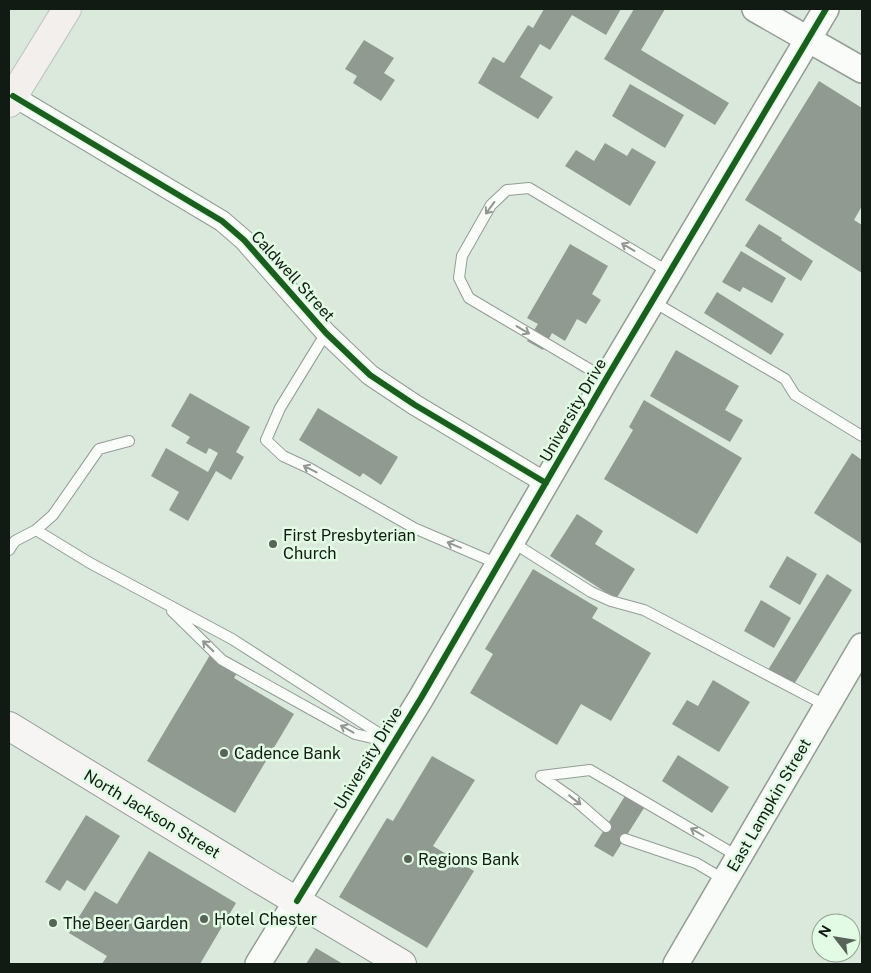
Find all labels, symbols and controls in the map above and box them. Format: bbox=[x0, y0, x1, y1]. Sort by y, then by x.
one-way arrow bbox=[485, 201, 495, 215]
street label: Caldwell Street bbox=[247, 227, 339, 325]
one-way arrow bbox=[621, 242, 635, 252]
one-way arrow bbox=[515, 325, 529, 335]
street label: University Drive bbox=[536, 355, 610, 465]
one-way arrow bbox=[303, 464, 318, 473]
place label: First Presbyterian Church bbox=[283, 526, 416, 563]
marker: First Presbyterian Church bbox=[267, 538, 279, 550]
one-way arrow bbox=[446, 539, 461, 548]
one-way arrow bbox=[202, 640, 215, 652]
street label: University Drive bbox=[330, 703, 406, 813]
one-way arrow bbox=[340, 724, 355, 734]
street label: East Lampkin Street bbox=[723, 735, 815, 875]
place label: Cadence Bank bbox=[234, 744, 341, 763]
marker: Cadence Bank bbox=[218, 747, 230, 759]
street label: North Jackson Street bbox=[80, 766, 224, 862]
one-way arrow bbox=[568, 795, 581, 806]
one-way arrow bbox=[690, 827, 704, 837]
place label: Regions Bank bbox=[418, 850, 519, 869]
marker: Regions Bank bbox=[402, 853, 414, 865]
place label: Hotel Chester bbox=[214, 910, 317, 929]
marker: Hotel Chester bbox=[198, 913, 210, 925]
north arrow bbox=[811, 913, 861, 963]
place label: The Beer Garden bbox=[63, 914, 188, 933]
marker: The Beer Garden bbox=[47, 917, 59, 929]
text: N bbox=[815, 922, 835, 940]

